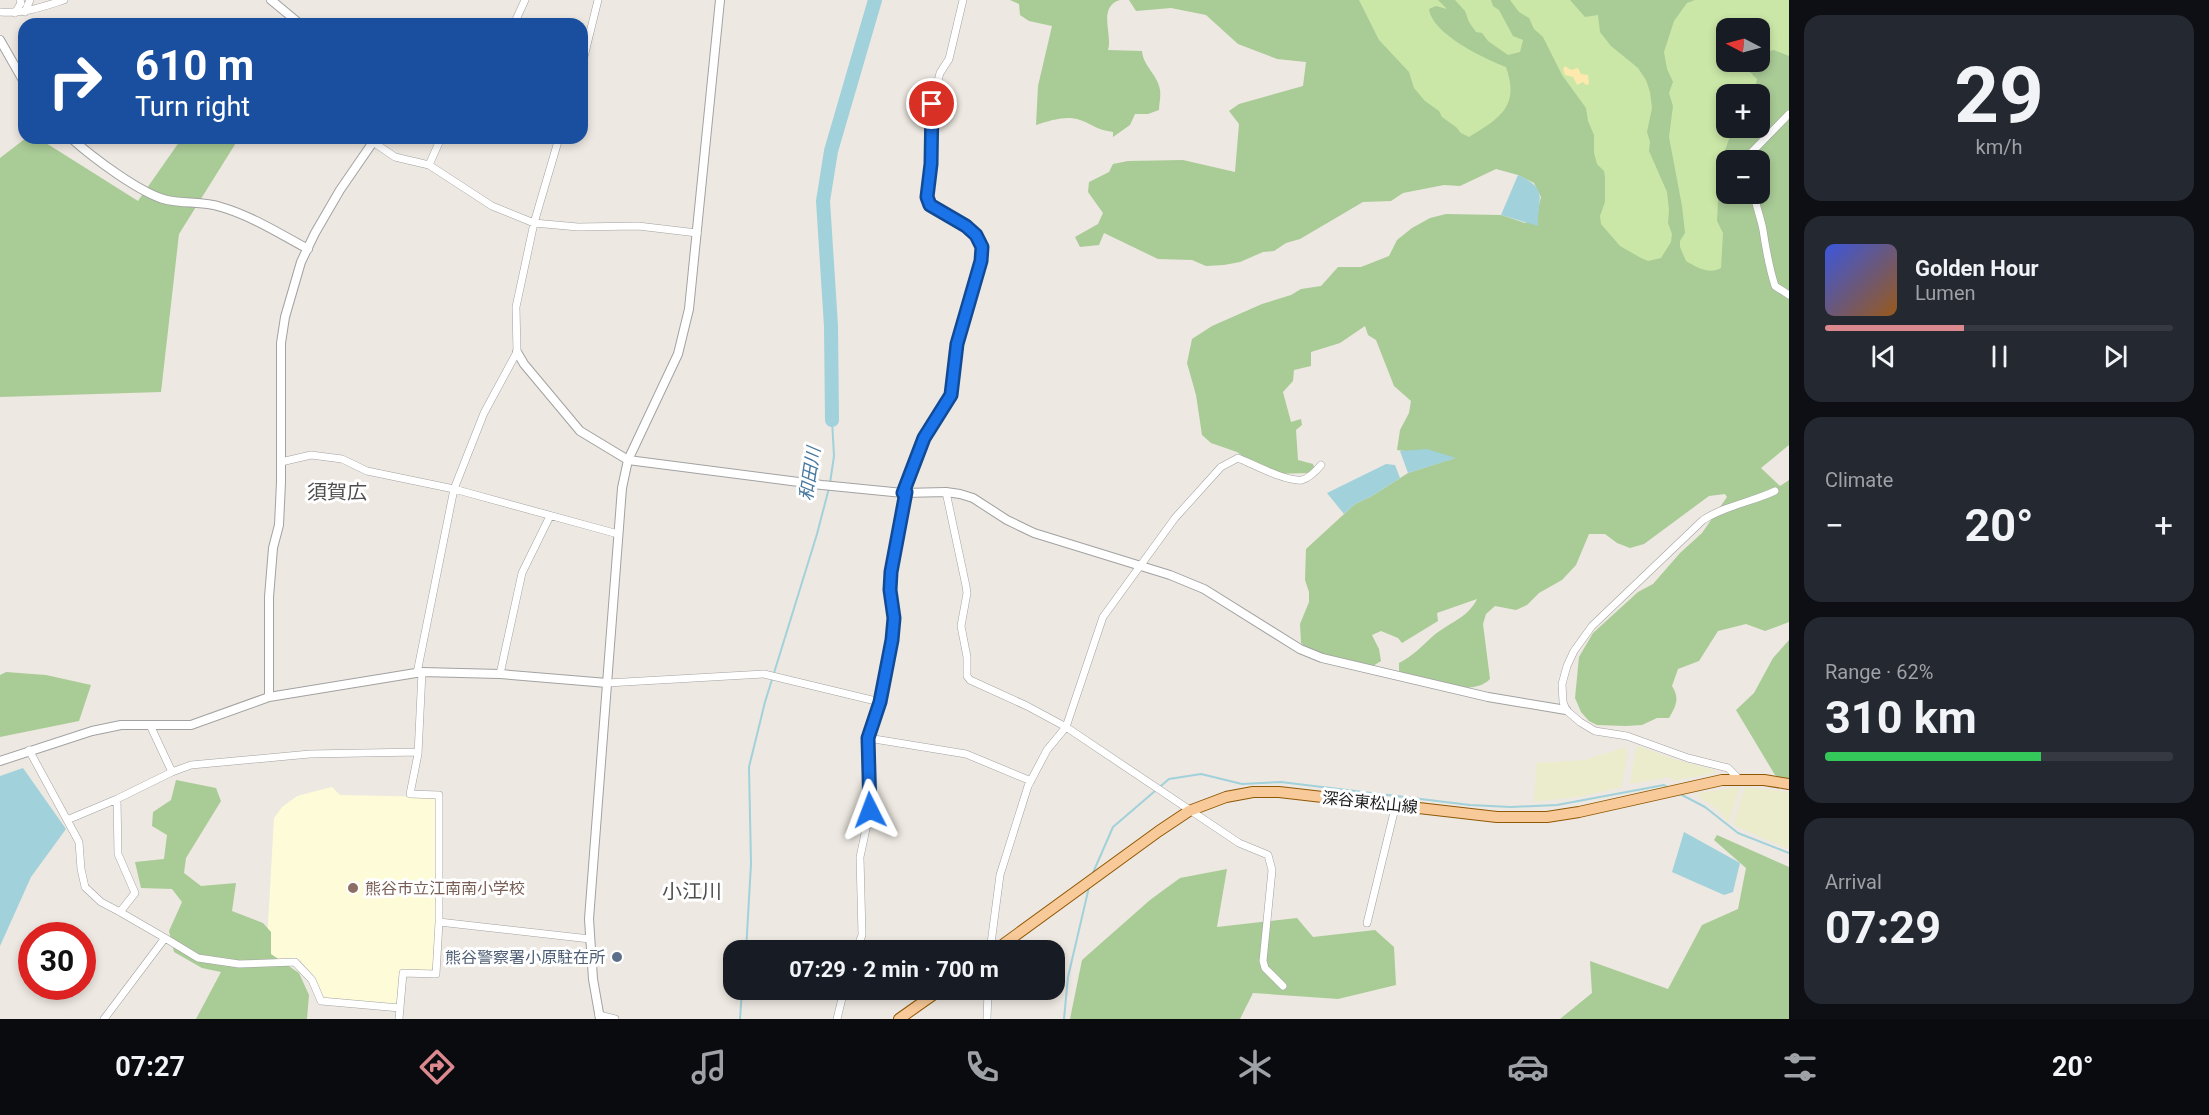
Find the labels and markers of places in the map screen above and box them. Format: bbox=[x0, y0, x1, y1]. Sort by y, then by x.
pin bbox=[906, 78, 957, 129]
place label: 熊谷市立江南南小学校 bbox=[365, 879, 525, 898]
marker: 熊谷市立江南南小学校 bbox=[346, 881, 360, 895]
place label: 熊谷警察署小原駐在所 bbox=[445, 948, 605, 967]
marker: 熊谷警察署小原駐在所 bbox=[610, 950, 624, 964]

